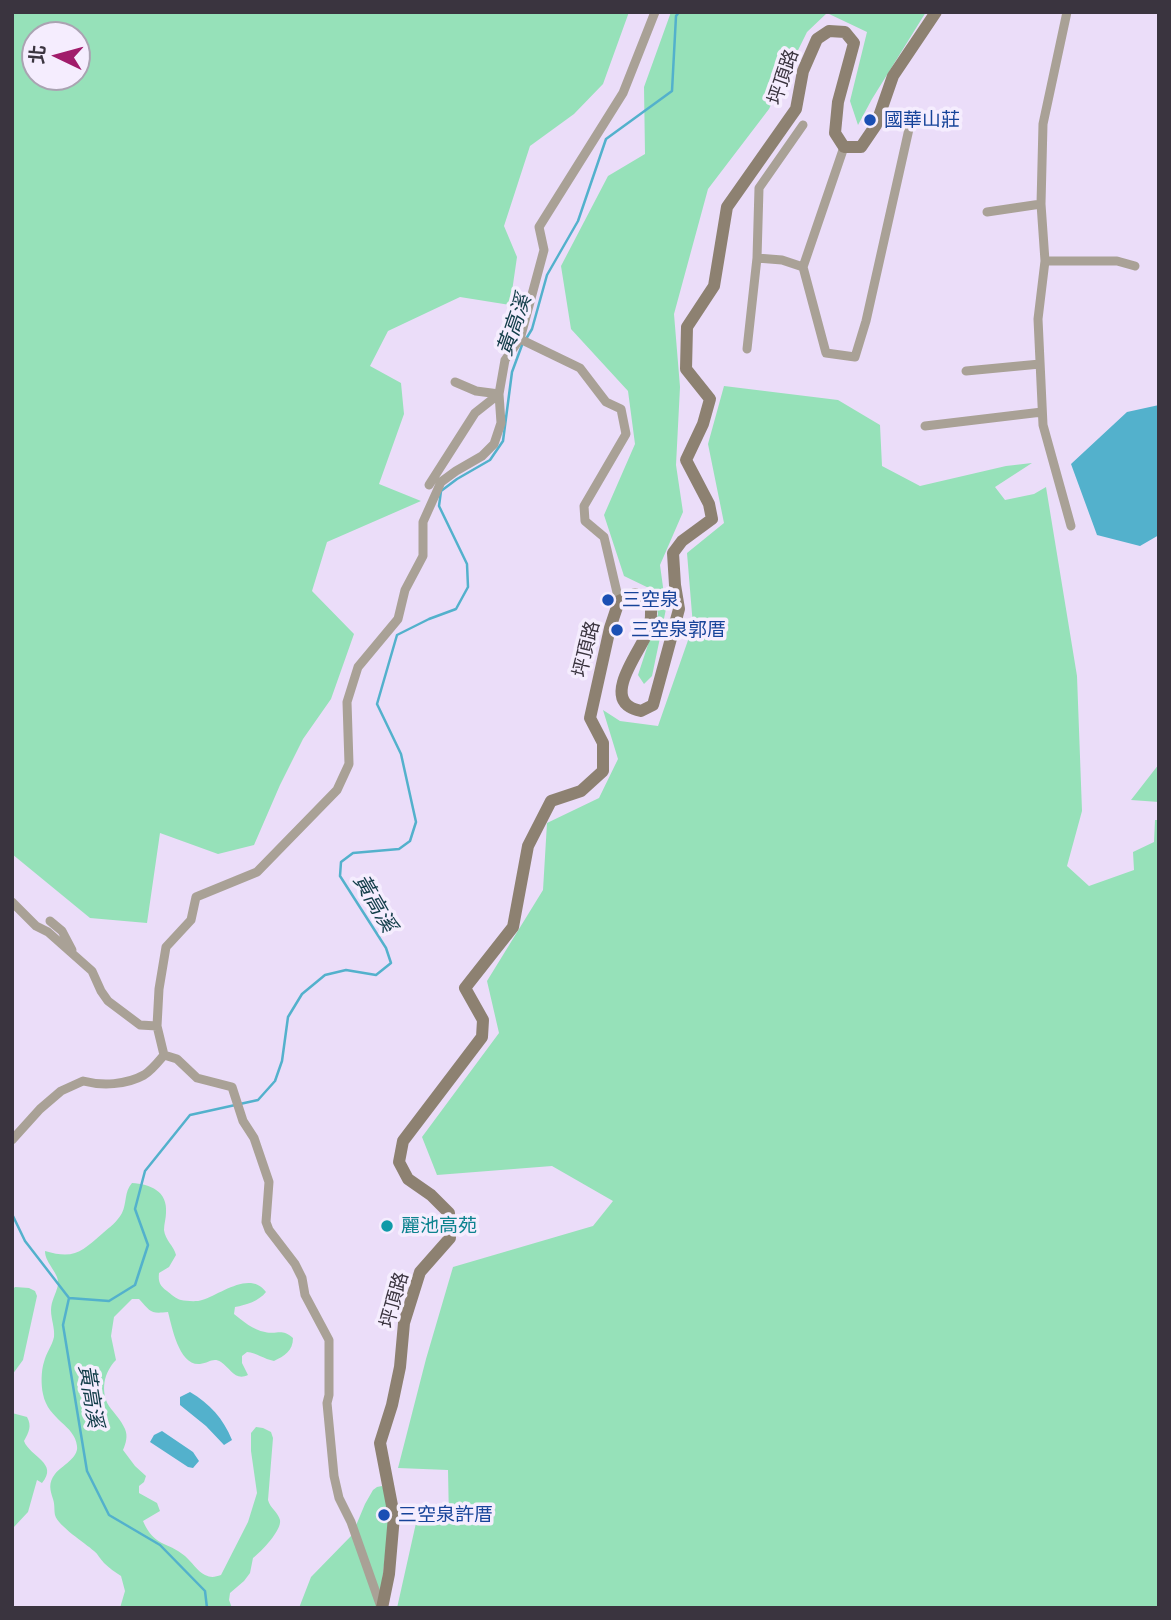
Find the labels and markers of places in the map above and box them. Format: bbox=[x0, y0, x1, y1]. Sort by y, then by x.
place label: 國華山莊 bbox=[884, 109, 960, 131]
marker: 國華山莊 bbox=[862, 112, 878, 128]
place label: 三空泉 bbox=[622, 589, 679, 611]
marker: 三空泉 bbox=[600, 592, 616, 608]
place label: 三空泉郭厝 bbox=[631, 619, 726, 641]
marker: 三空泉郭厝 bbox=[609, 622, 625, 638]
place label: 麗池高苑 bbox=[401, 1215, 477, 1237]
marker: 麗池高苑 bbox=[379, 1218, 395, 1234]
place label: 三空泉許厝 bbox=[398, 1504, 493, 1526]
marker: 三空泉許厝 bbox=[376, 1507, 392, 1523]

